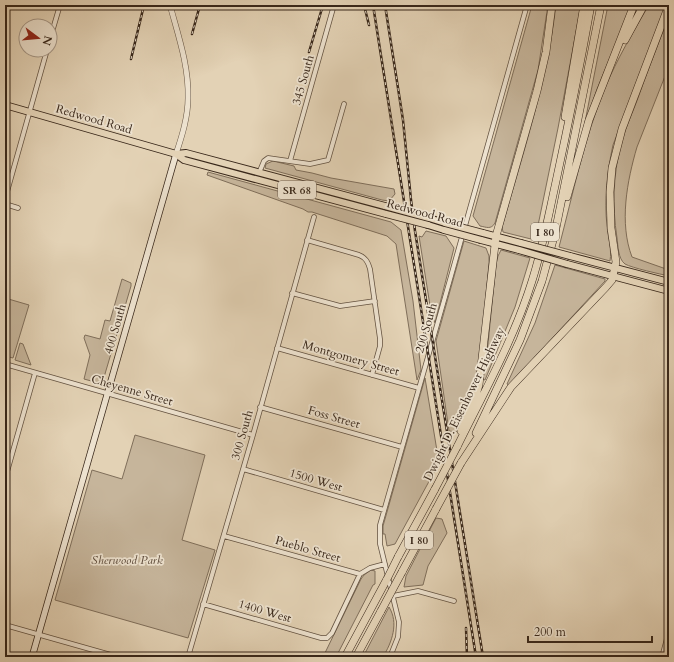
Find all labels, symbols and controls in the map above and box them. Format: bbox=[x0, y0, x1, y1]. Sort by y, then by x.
north arrow bbox=[18, 18, 58, 58]
text: N bbox=[38, 34, 56, 48]
street label: 345 South bbox=[288, 53, 318, 107]
street label: Redwood Road bbox=[54, 100, 135, 138]
road number: SR 68 bbox=[278, 181, 316, 199]
street label: Redwood Road bbox=[385, 195, 466, 231]
road number: I 80 bbox=[531, 223, 559, 241]
street label: 200 South bbox=[411, 301, 441, 355]
street label: 400 South bbox=[100, 302, 130, 356]
street label: Dwight D. Eisenhower Highway bbox=[420, 324, 509, 484]
street label: Montgomery Street bbox=[301, 337, 401, 380]
street label: Cheyenne Street bbox=[89, 371, 175, 409]
street label: Foss Street bbox=[306, 402, 362, 432]
street label: 300 South bbox=[227, 408, 257, 462]
street label: 1500 West bbox=[288, 465, 345, 495]
road number: I 80 bbox=[405, 531, 433, 549]
street label: Pueblo Street bbox=[273, 532, 343, 566]
park label: Sherwood Park bbox=[91, 552, 163, 568]
street label: 1400 West bbox=[237, 596, 294, 626]
scale bar bbox=[528, 618, 652, 644]
text: 200 m bbox=[534, 624, 567, 640]

